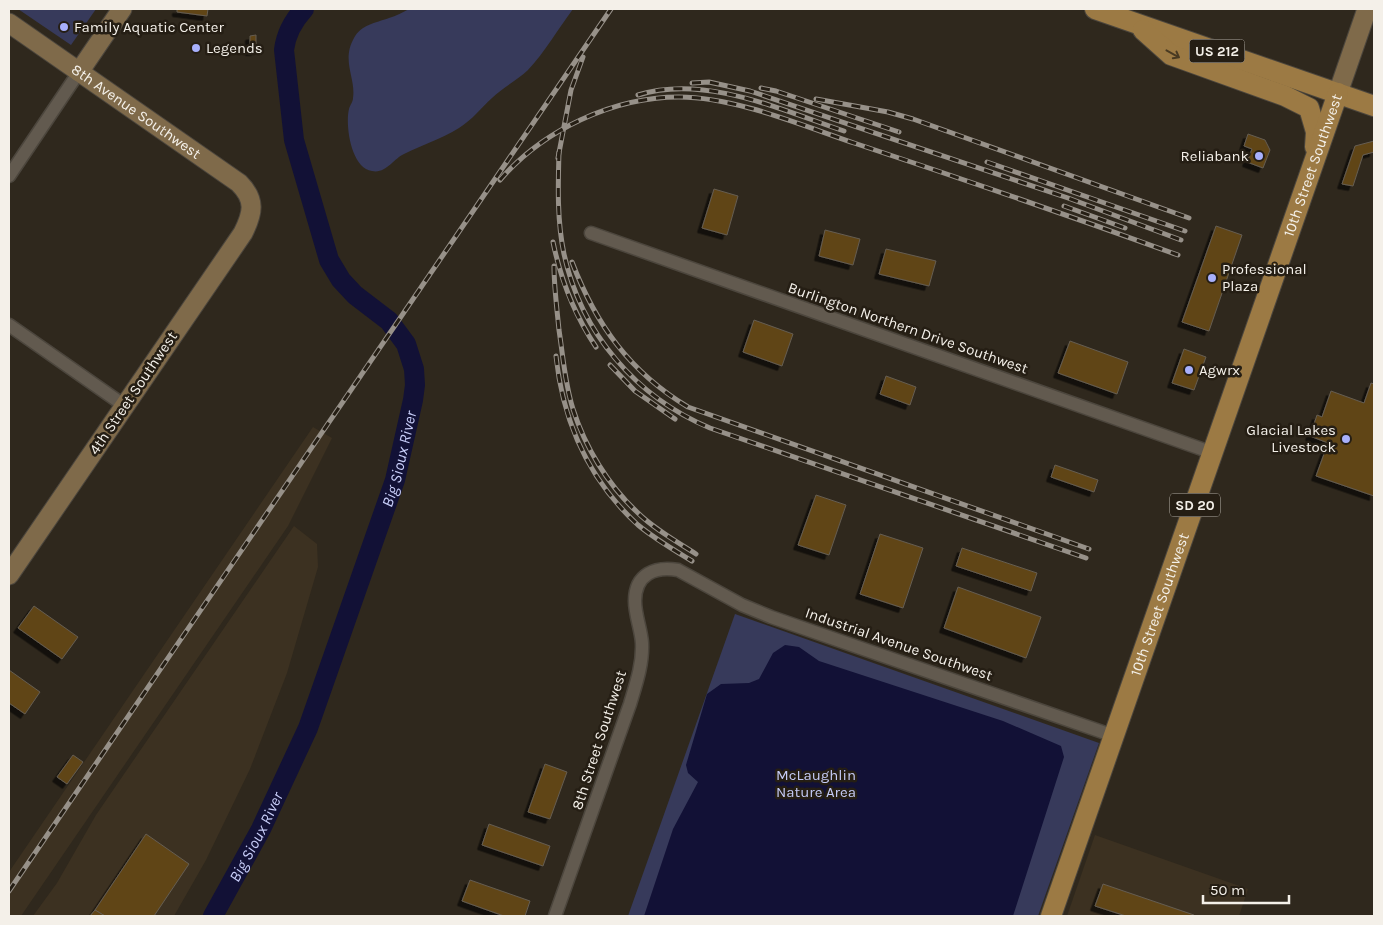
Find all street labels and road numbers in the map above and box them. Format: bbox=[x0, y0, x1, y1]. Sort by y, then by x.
road number: US 212 bbox=[1190, 40, 1244, 62]
street label: 8th Avenue Southwest bbox=[68, 60, 205, 163]
street label: 10th Street Southwest bbox=[1280, 91, 1346, 239]
street label: Burlington Northern Drive Southwest bbox=[786, 278, 1031, 378]
street label: 4th Street Southwest bbox=[85, 328, 181, 458]
road number: SD 20 bbox=[1170, 494, 1220, 516]
street label: 10th Street Southwest bbox=[1126, 530, 1193, 678]
street label: Industrial Avenue Southwest bbox=[803, 603, 995, 685]
street label: 8th Street Southwest bbox=[568, 668, 630, 812]

